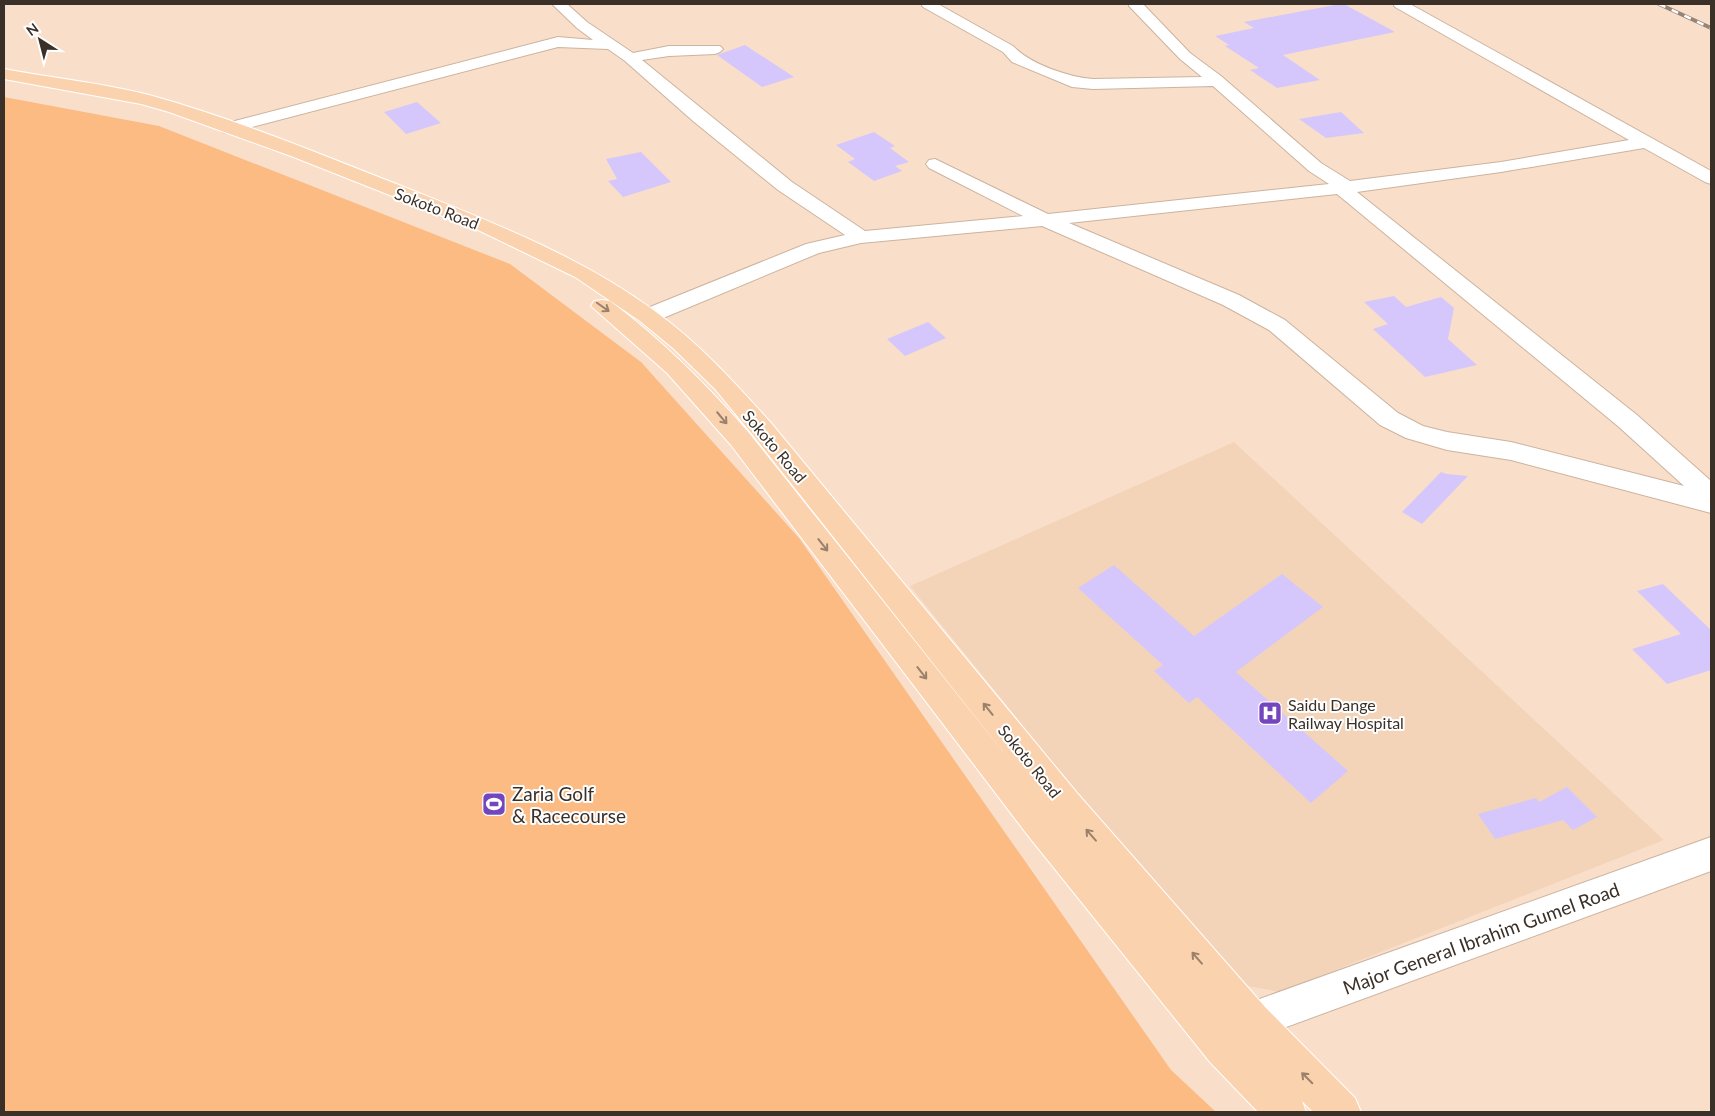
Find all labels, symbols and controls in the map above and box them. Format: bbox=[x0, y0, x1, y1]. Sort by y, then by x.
north arrow bbox=[15, 15, 65, 65]
text: N bbox=[23, 19, 41, 39]
street label: Sokoto Road bbox=[392, 183, 482, 233]
one-way arrow bbox=[596, 302, 610, 312]
street label: Sokoto Road bbox=[739, 406, 811, 486]
one-way arrow bbox=[716, 411, 728, 424]
one-way arrow bbox=[817, 538, 828, 551]
one-way arrow bbox=[917, 667, 928, 680]
place label: Saidu Dange Railway Hospital bbox=[1288, 695, 1404, 732]
hospital icon: Saidu Dange Railway Hospital bbox=[1257, 700, 1283, 726]
one-way arrow bbox=[983, 703, 994, 716]
street label: Sokoto Road bbox=[995, 721, 1065, 801]
place label: Zaria Golf & Racecourse bbox=[512, 782, 626, 827]
sports icon: Zaria Golf & Racecourse bbox=[481, 791, 507, 817]
one-way arrow bbox=[1086, 828, 1097, 841]
street label: Major General Ibrahim Gumel Road bbox=[1340, 877, 1622, 999]
one-way arrow bbox=[1192, 952, 1203, 965]
one-way arrow bbox=[1301, 1071, 1313, 1084]

